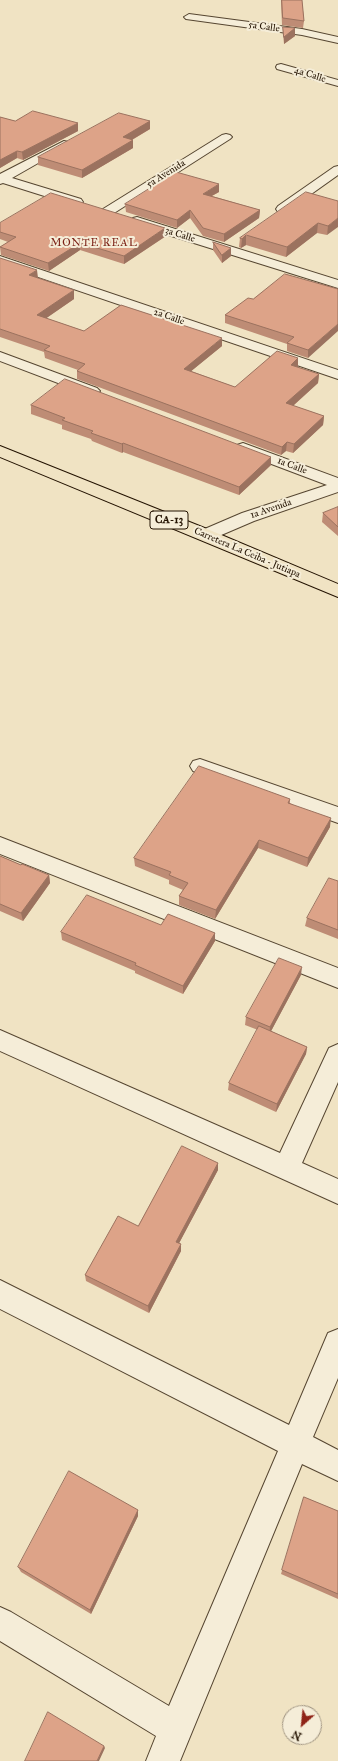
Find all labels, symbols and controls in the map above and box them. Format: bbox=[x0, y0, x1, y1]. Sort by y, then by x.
street label: 5a Calle bbox=[248, 19, 280, 35]
street label: 4a Calle bbox=[293, 65, 327, 85]
street label: 5a Avenida bbox=[144, 157, 188, 191]
street label: 3a Calle bbox=[163, 225, 197, 245]
district label: MONTE REAL bbox=[50, 236, 138, 250]
street label: 2a Calle bbox=[152, 306, 186, 328]
street label: 1a Calle bbox=[275, 455, 309, 477]
street label: 1a Avenida bbox=[249, 496, 293, 522]
road number: CA-13 bbox=[150, 511, 188, 529]
street label: Carretera La Ceiba - Jutiapa bbox=[192, 525, 302, 581]
north arrow bbox=[282, 1705, 322, 1745]
text: N bbox=[290, 1727, 304, 1743]

